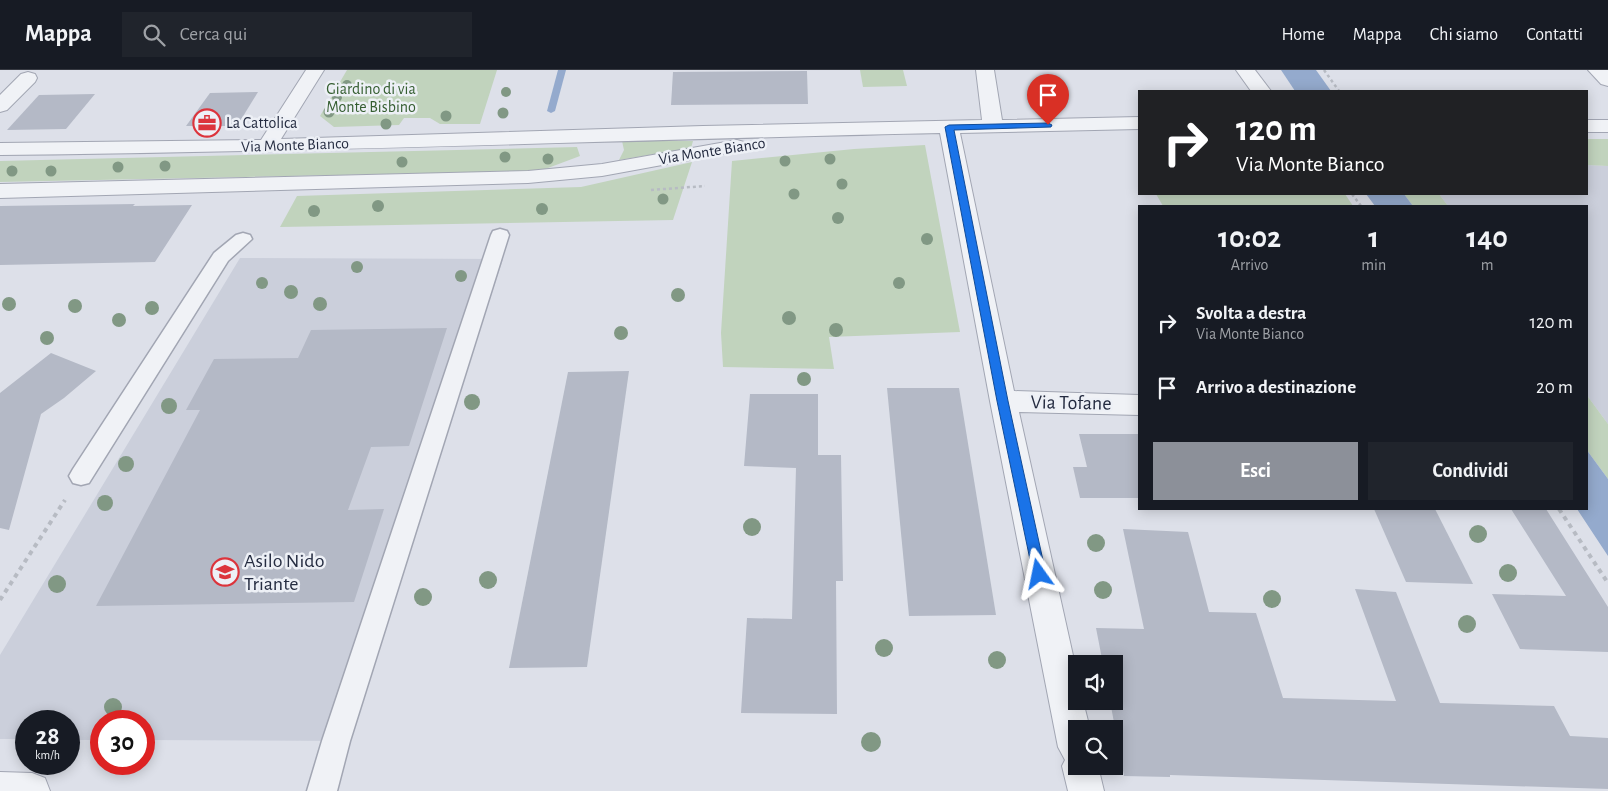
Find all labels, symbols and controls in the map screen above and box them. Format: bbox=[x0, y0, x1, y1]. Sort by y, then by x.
search box bbox=[122, 12, 472, 57]
icon: search bbox=[140, 21, 168, 49]
text: Mappa bbox=[25, 22, 92, 46]
text: Cerca qui bbox=[180, 25, 247, 44]
text: Home bbox=[1281, 26, 1325, 44]
text: Mappa bbox=[1353, 26, 1402, 44]
text: Chi siamo bbox=[1430, 26, 1498, 44]
text: Contatti bbox=[1526, 26, 1583, 44]
pin bbox=[1027, 74, 1069, 125]
park label: Giardino di via Monte Bisbino bbox=[326, 81, 416, 115]
icon: arrive bbox=[1034, 81, 1062, 109]
office icon: La Cattolica bbox=[192, 108, 222, 138]
icon: right bbox=[1153, 110, 1218, 175]
text: 120 m bbox=[1236, 112, 1317, 147]
place label: La Cattolica bbox=[226, 115, 297, 131]
street label: Via Monte Bianco bbox=[241, 135, 349, 155]
street label: Via Monte Bianco bbox=[657, 135, 767, 167]
text: Via Monte Bianco bbox=[1236, 153, 1385, 175]
text: 10:02 bbox=[1218, 223, 1281, 253]
text: 1 bbox=[1368, 223, 1379, 253]
text: 140 bbox=[1466, 223, 1508, 253]
text: Arrivo bbox=[1231, 257, 1268, 273]
text: min bbox=[1361, 257, 1386, 273]
text: m bbox=[1481, 257, 1494, 273]
text: Svolta a destra bbox=[1196, 304, 1306, 323]
icon: right bbox=[1153, 309, 1181, 337]
text: 120 m bbox=[1529, 313, 1573, 332]
text: Via Monte Bianco bbox=[1196, 326, 1304, 342]
icon: arrive bbox=[1153, 374, 1181, 402]
text: Arrivo a destinazione bbox=[1196, 378, 1356, 397]
text: 20 m bbox=[1536, 378, 1573, 397]
street label: Via Tofane bbox=[1030, 392, 1112, 414]
button: Esci bbox=[1153, 442, 1358, 500]
button: Condividi bbox=[1368, 442, 1573, 500]
position arrow bbox=[1012, 547, 1064, 599]
place label: Asilo Nido Triante bbox=[244, 551, 325, 594]
school or university icon: Asilo Nido Triante bbox=[210, 557, 240, 587]
map controls bbox=[1068, 655, 1123, 775]
button: sound bbox=[1068, 655, 1123, 710]
speed limit sign: 30 bbox=[90, 710, 155, 775]
button: search bbox=[1068, 720, 1123, 775]
text: 28 bbox=[35, 724, 60, 749]
text: km/h bbox=[35, 749, 60, 761]

